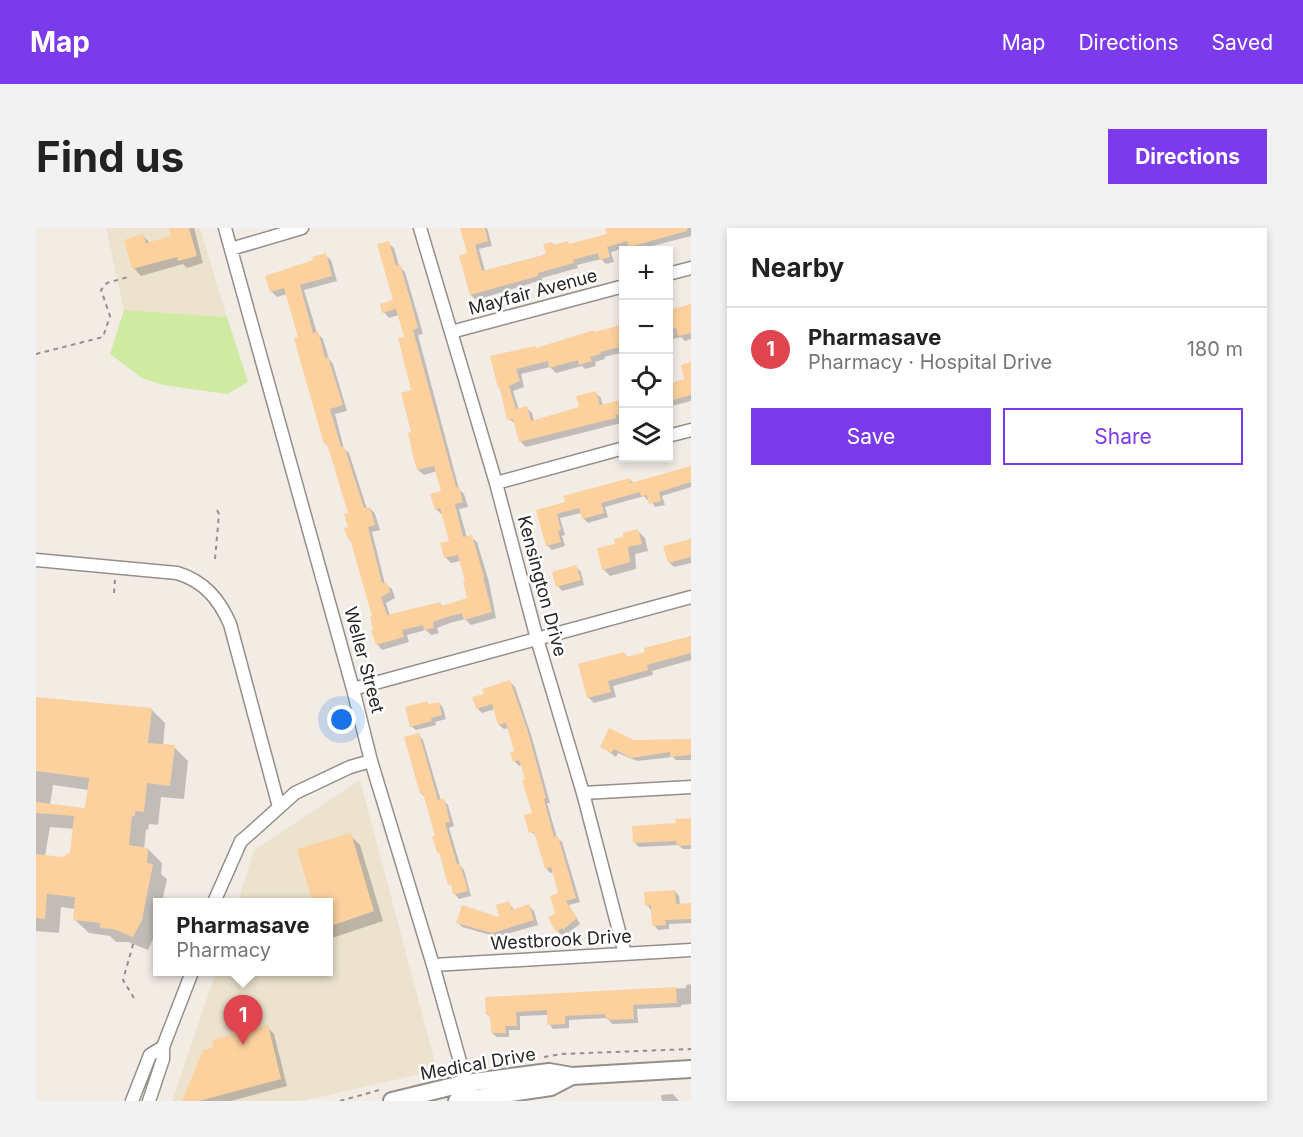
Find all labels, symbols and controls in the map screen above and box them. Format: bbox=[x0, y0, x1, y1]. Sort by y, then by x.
text: Map bbox=[30, 25, 90, 59]
text: Map bbox=[1002, 30, 1045, 55]
text: Directions bbox=[1078, 30, 1179, 55]
text: Saved bbox=[1212, 30, 1273, 55]
button: Directions bbox=[1108, 129, 1267, 184]
text: Find us bbox=[36, 131, 184, 182]
map controls bbox=[619, 246, 673, 462]
button: + bbox=[619, 246, 673, 300]
text: Nearby bbox=[751, 252, 844, 283]
street label: Mayfair Avenue bbox=[466, 264, 600, 319]
button: − bbox=[619, 300, 673, 354]
text: Pharmasave bbox=[808, 324, 941, 350]
text: 1 bbox=[766, 337, 775, 361]
text: 180 m bbox=[1187, 337, 1243, 361]
text: Pharmacy · Hospital Drive bbox=[808, 350, 1052, 374]
button: locate bbox=[619, 354, 673, 408]
button: layers bbox=[619, 408, 673, 462]
button: Save bbox=[751, 408, 991, 465]
button: Share bbox=[1003, 408, 1243, 465]
street label: Kensington Drive bbox=[514, 513, 571, 659]
street label: Weller Street bbox=[340, 604, 389, 715]
your location bbox=[327, 705, 356, 734]
popup bbox=[153, 898, 333, 976]
text: Pharmasave bbox=[176, 912, 310, 938]
street label: Westbrook Drive bbox=[490, 925, 632, 954]
text: Pharmacy bbox=[176, 938, 271, 962]
pin: 1 bbox=[224, 996, 262, 1045]
street label: Medical Drive bbox=[419, 1043, 537, 1084]

